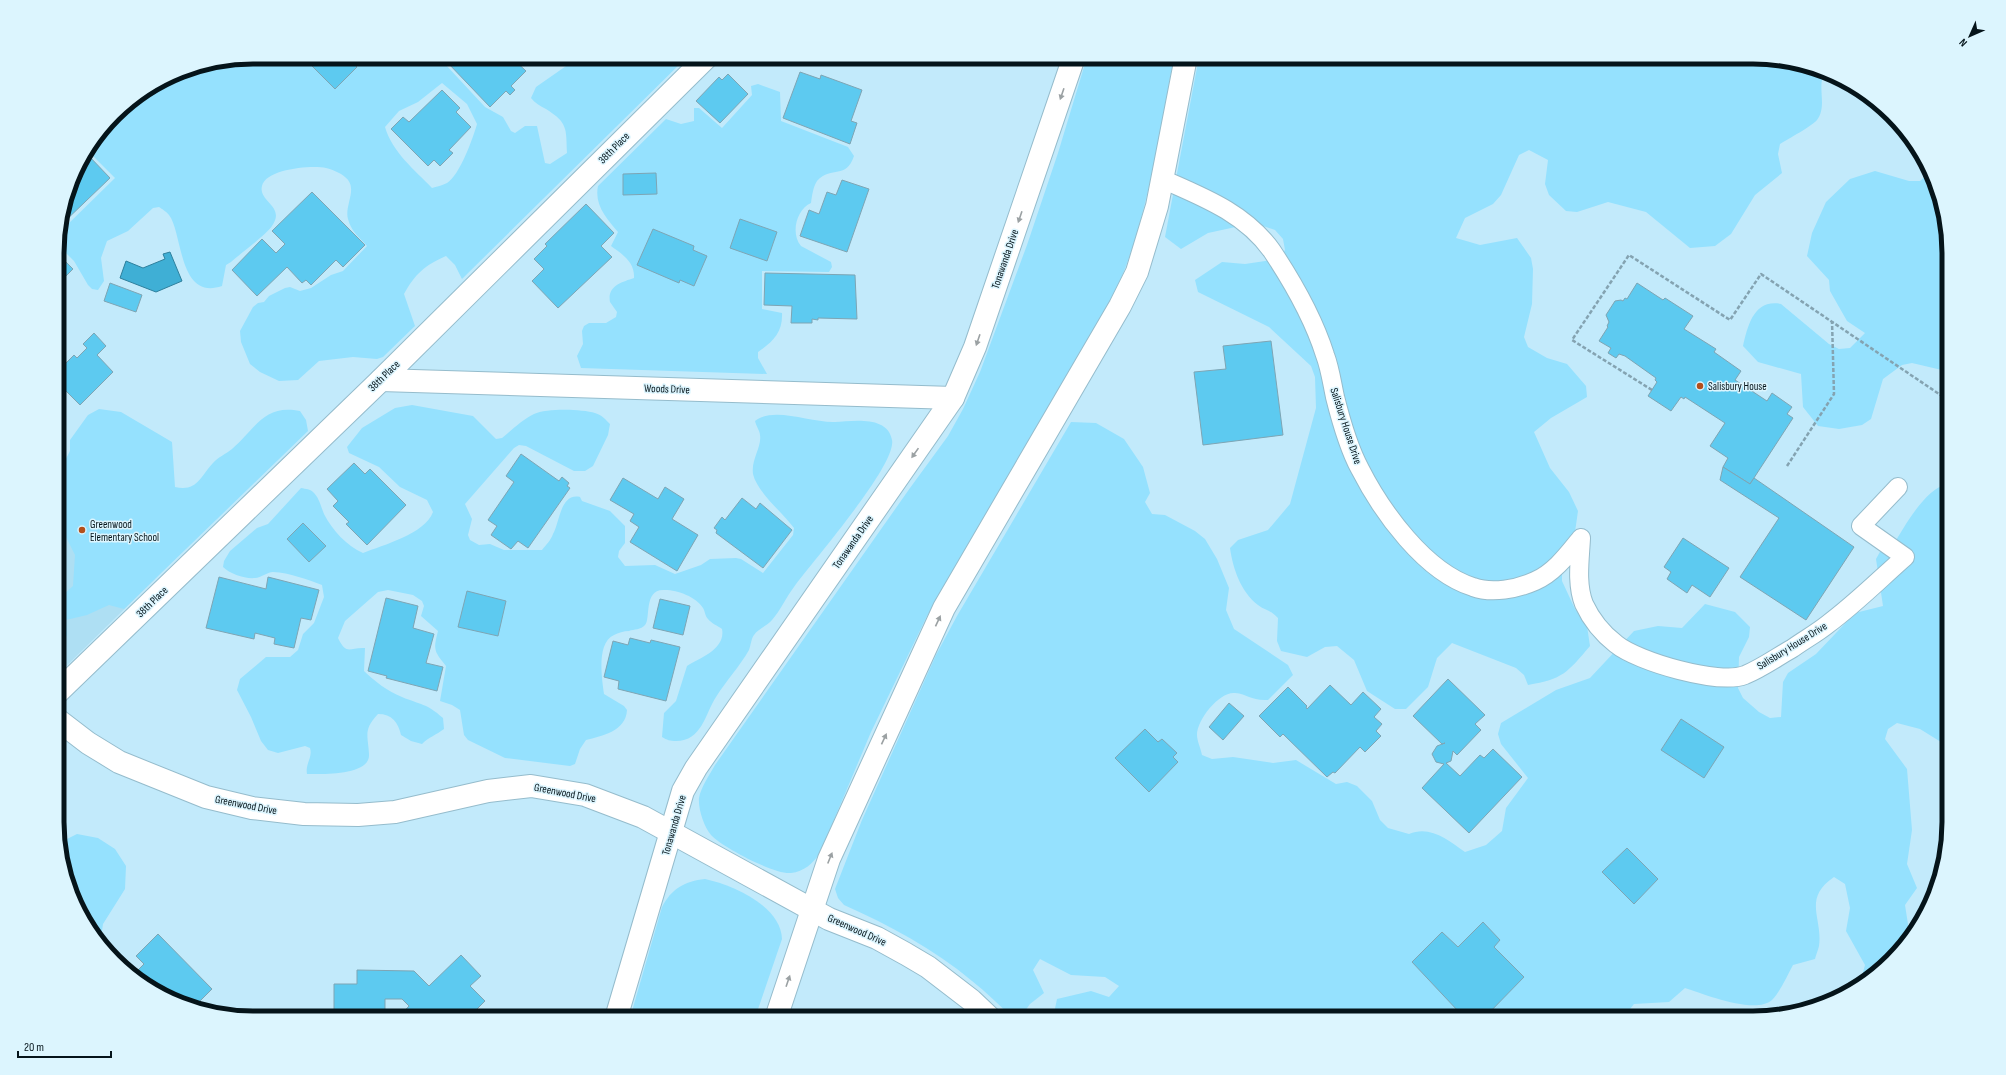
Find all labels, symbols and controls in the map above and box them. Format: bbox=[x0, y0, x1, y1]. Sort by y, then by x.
north arrow bbox=[1950, 16, 1990, 56]
text: N bbox=[1957, 36, 1970, 49]
one-way arrow bbox=[1058, 88, 1064, 100]
street label: 38th Place bbox=[596, 130, 632, 166]
one-way arrow bbox=[1016, 211, 1022, 223]
street label: Tonawanda Drive bbox=[989, 228, 1021, 290]
one-way arrow bbox=[974, 334, 980, 346]
street label: 38th Place bbox=[365, 358, 403, 394]
place label: Salisbury House bbox=[1708, 380, 1767, 393]
marker: Salisbury House bbox=[1695, 381, 1705, 391]
street label: Woods Drive bbox=[644, 382, 690, 396]
street label: Salisbury House Drive bbox=[1328, 386, 1364, 466]
one-way arrow bbox=[911, 448, 919, 458]
street label: Tonawanda Drive bbox=[830, 513, 876, 571]
place label: Greenwood Elementary School bbox=[90, 518, 159, 544]
marker: Greenwood Elementary School bbox=[77, 525, 87, 535]
street label: 38th Place bbox=[133, 584, 171, 620]
one-way arrow bbox=[935, 616, 941, 627]
street label: Salisbury House Drive bbox=[1755, 619, 1829, 673]
one-way arrow bbox=[881, 734, 887, 745]
street label: Greenwood Drive bbox=[533, 781, 597, 805]
street label: Greenwood Drive bbox=[214, 793, 278, 817]
street label: Tonawanda Drive bbox=[659, 793, 689, 857]
one-way arrow bbox=[828, 851, 834, 863]
street label: Greenwood Drive bbox=[826, 911, 888, 949]
one-way arrow bbox=[786, 975, 792, 987]
scale bar bbox=[18, 1033, 111, 1059]
text: 20 m bbox=[24, 1040, 44, 1055]

